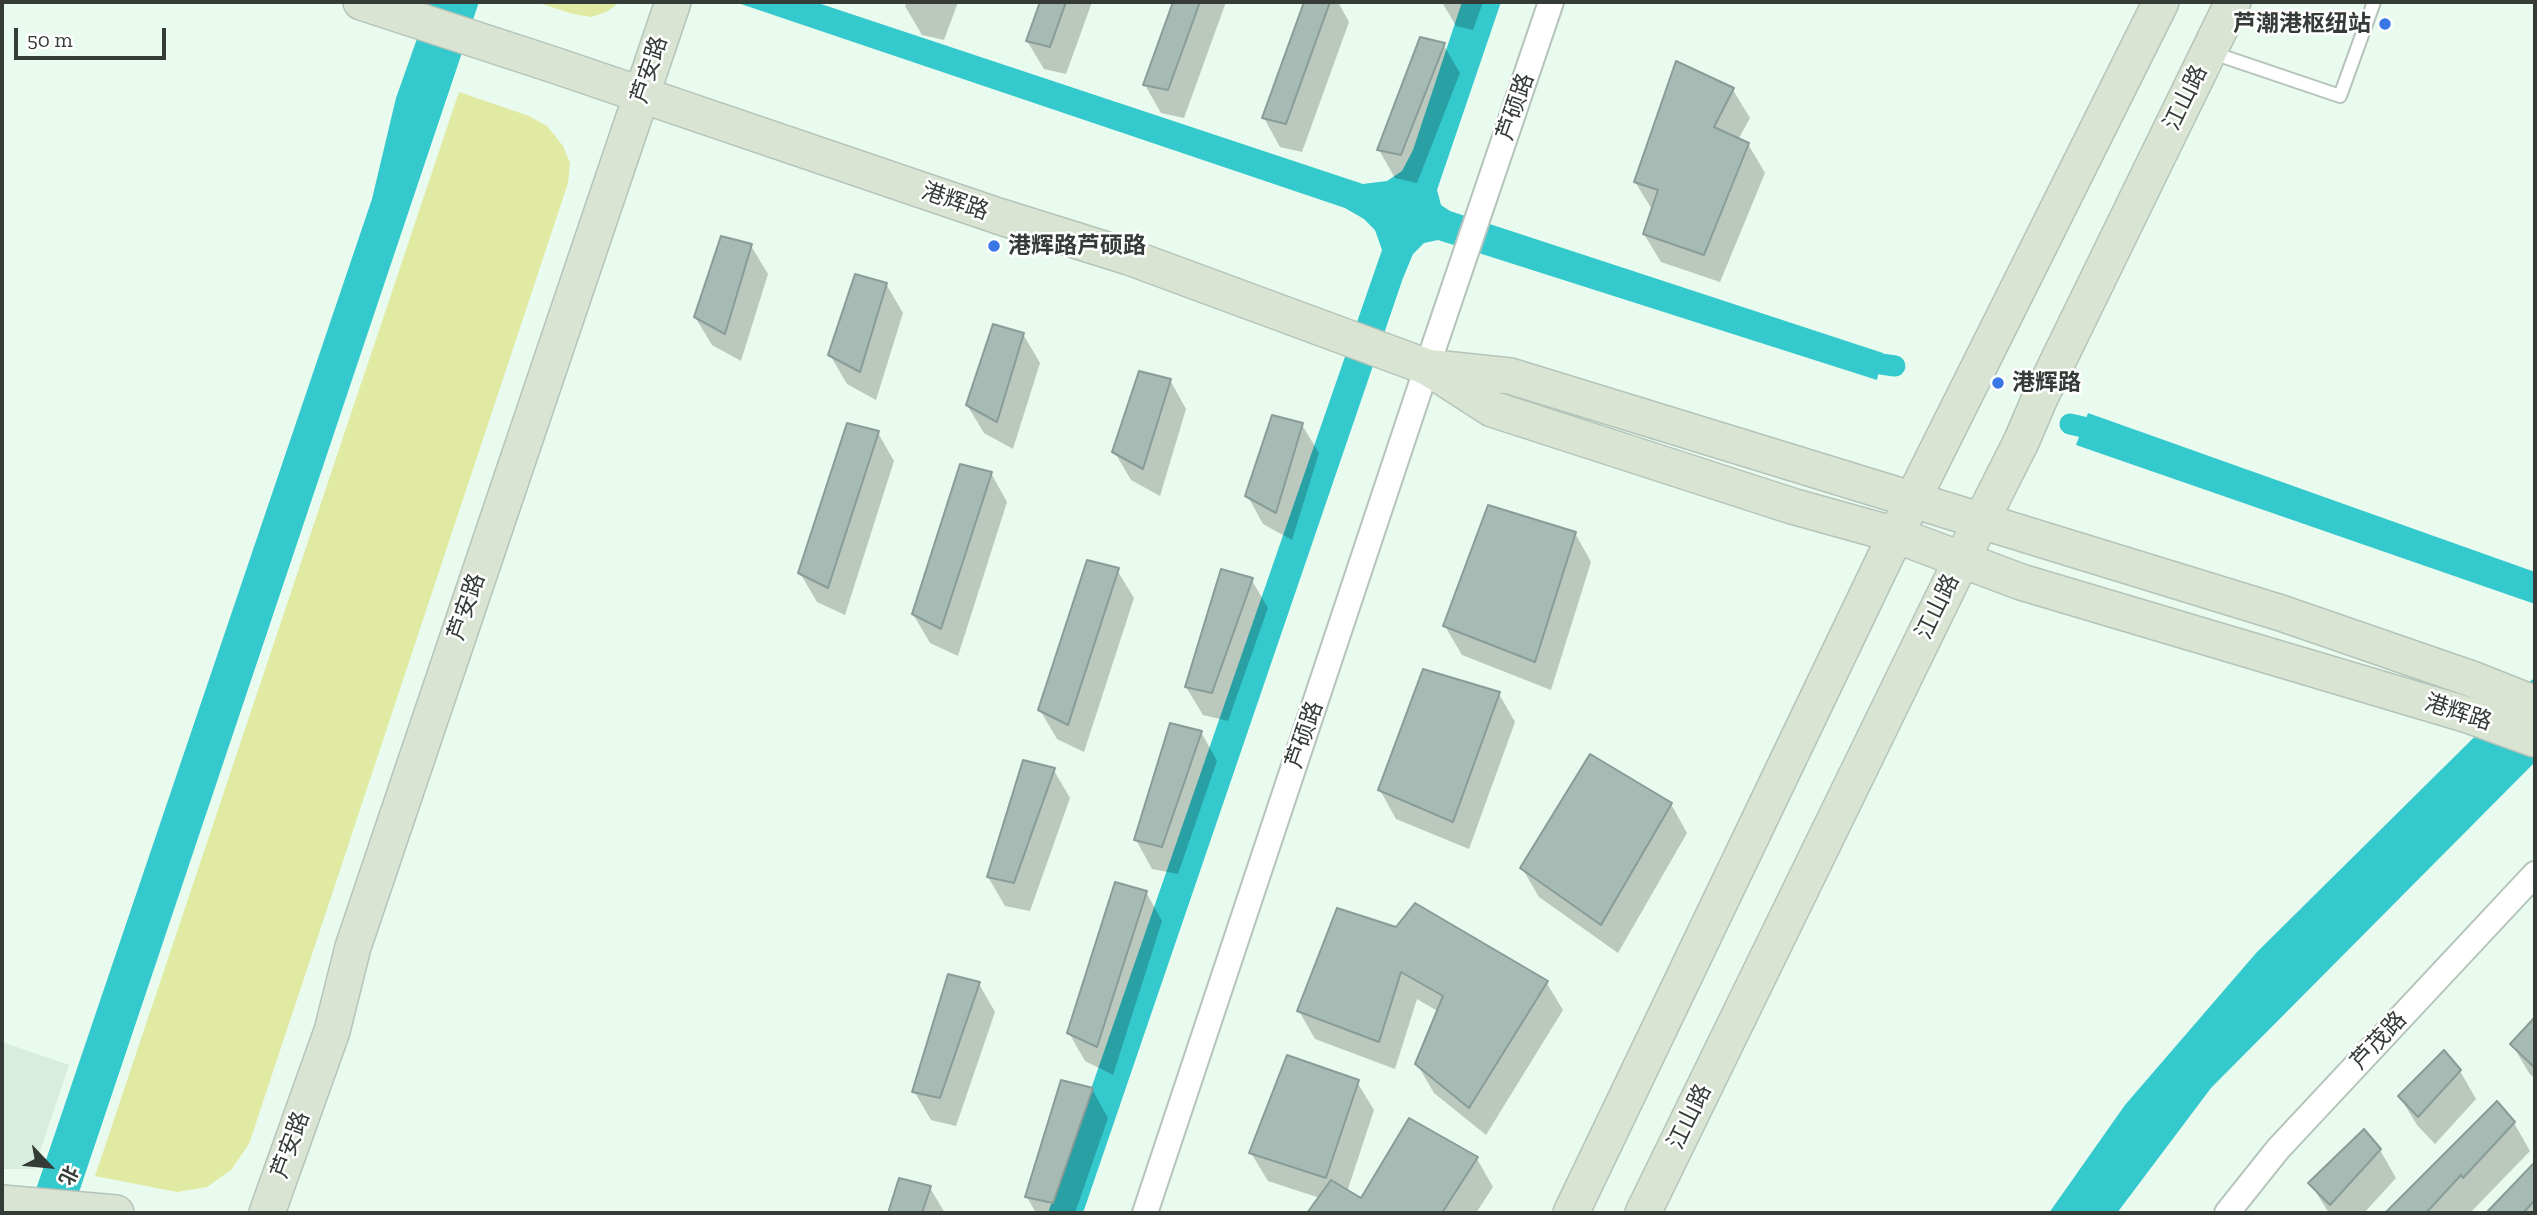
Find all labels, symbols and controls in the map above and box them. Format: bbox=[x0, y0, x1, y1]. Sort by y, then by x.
place label: 芦潮港枢纽站 bbox=[2233, 10, 2371, 38]
scale bar bbox=[18, 14, 170, 58]
marker: 芦潮港枢纽站 bbox=[2377, 16, 2393, 32]
text: 50 m bbox=[27, 27, 73, 52]
street label: 芦安路 bbox=[626, 33, 674, 107]
street label: 江山路 bbox=[2158, 61, 2214, 135]
street label: 芦硕路 bbox=[1492, 70, 1540, 144]
street label: 港辉路 bbox=[918, 178, 992, 226]
place label: 港辉路芦硕路 bbox=[1008, 232, 1146, 260]
marker: 港辉路芦硕路 bbox=[986, 238, 1002, 254]
place label: 港辉路 bbox=[2012, 369, 2081, 397]
marker: 港辉路 bbox=[1990, 375, 2006, 391]
street label: 芦安路 bbox=[443, 570, 491, 644]
street label: 江山路 bbox=[1910, 570, 1966, 644]
street label: 港辉路 bbox=[2421, 689, 2495, 737]
street label: 芦硕路 bbox=[1281, 698, 1329, 772]
street label: 芦茂路 bbox=[2345, 1006, 2413, 1076]
street label: 江山路 bbox=[1662, 1080, 1718, 1154]
street label: 芦安路 bbox=[266, 1108, 316, 1182]
north arrow bbox=[14, 1131, 84, 1201]
text: 北 bbox=[54, 1162, 83, 1189]

